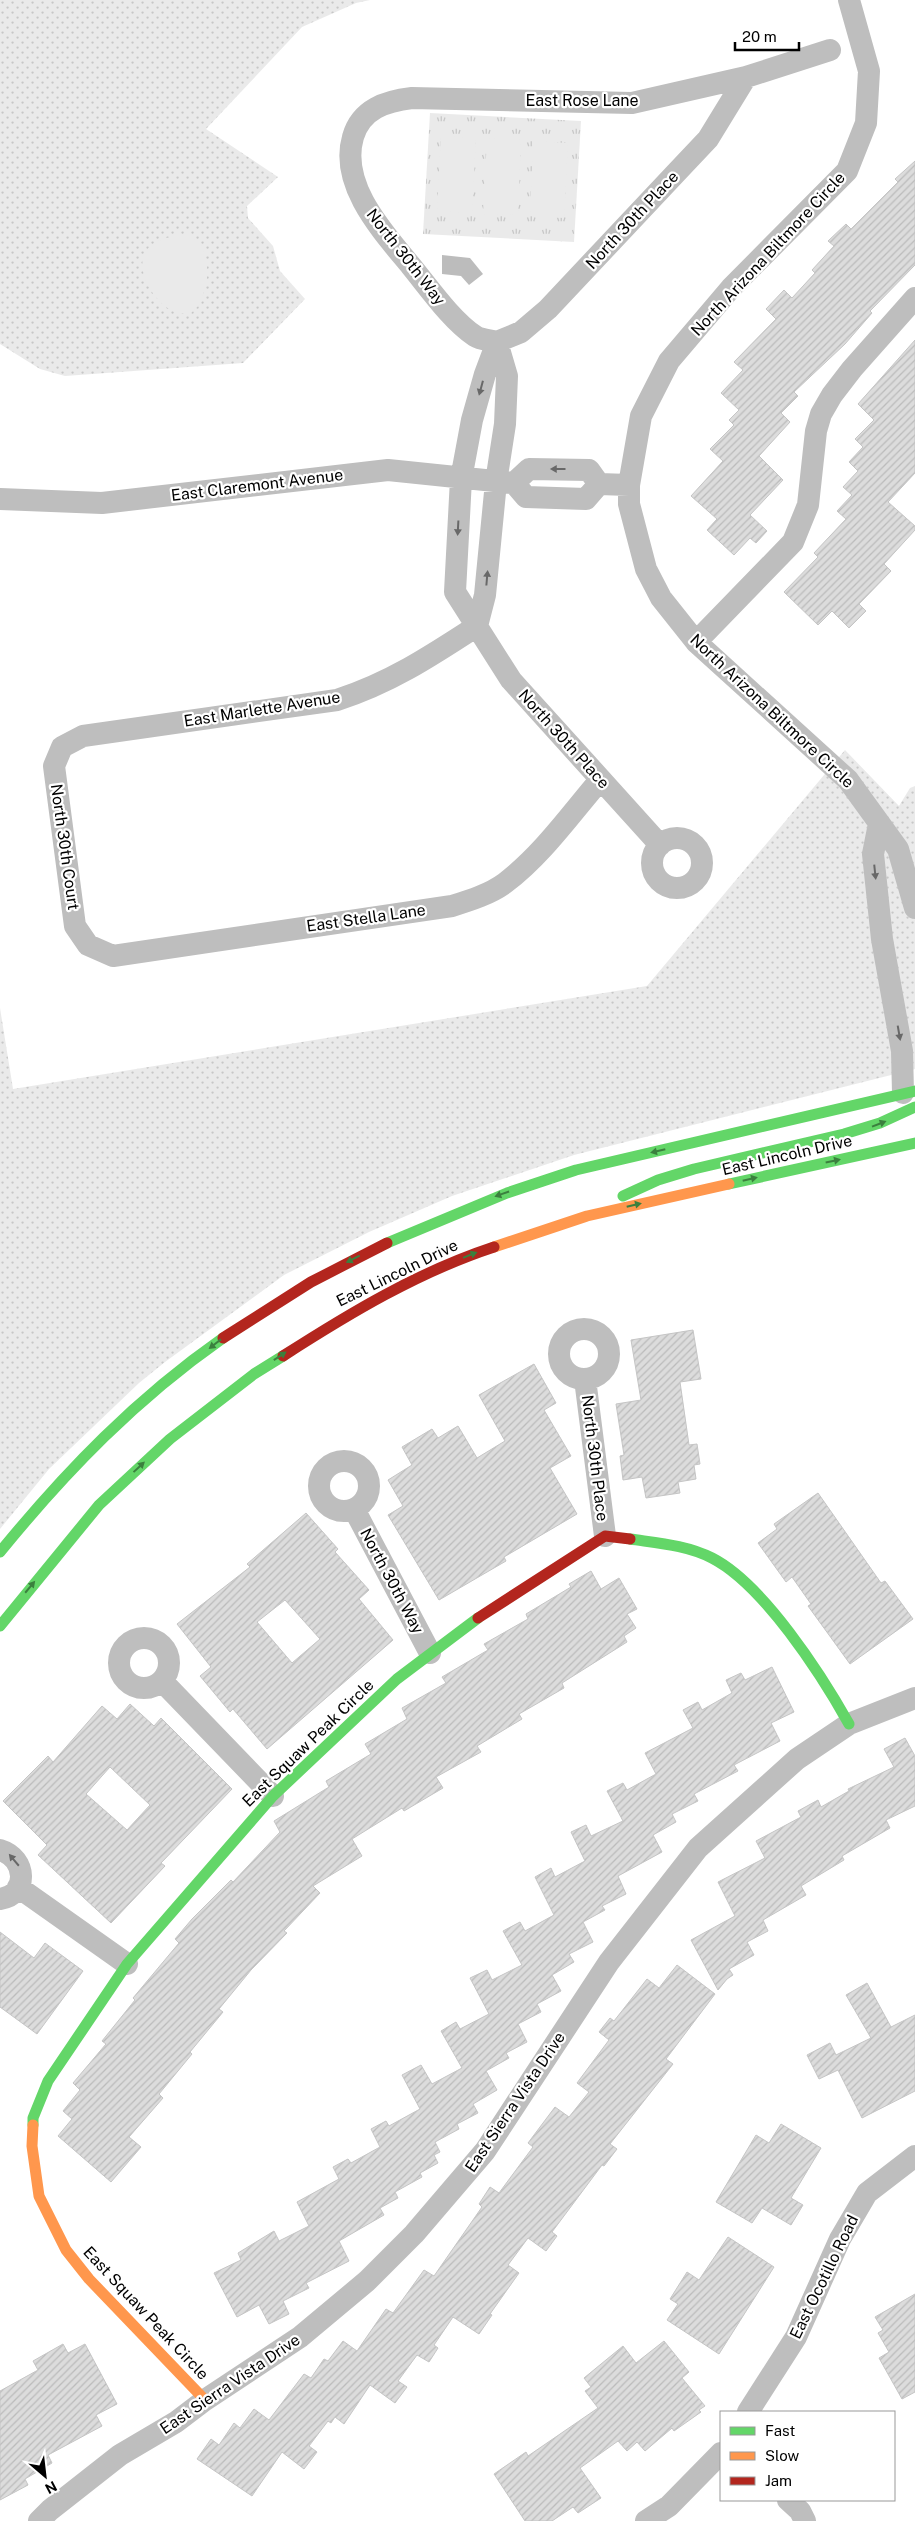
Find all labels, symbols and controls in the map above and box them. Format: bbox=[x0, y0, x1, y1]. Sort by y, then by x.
scale bar bbox=[735, 20, 799, 52]
text: 20 m bbox=[742, 28, 777, 45]
street label: East Rose Lane bbox=[525, 91, 639, 110]
street label: North 30th Place bbox=[582, 167, 682, 273]
street label: North Arizona Biltmore Circle bbox=[687, 168, 849, 340]
street label: North 30th Way bbox=[363, 205, 450, 309]
one-way arrow bbox=[476, 380, 484, 395]
street label: East Claremont Avenue bbox=[170, 465, 344, 505]
one-way arrow bbox=[550, 465, 566, 473]
one-way arrow bbox=[454, 520, 462, 536]
one-way arrow bbox=[483, 570, 491, 586]
street label: North Arizona Biltmore Circle bbox=[686, 630, 858, 792]
street label: North 30th Place bbox=[514, 685, 614, 793]
street label: East Marlette Avenue bbox=[182, 687, 342, 731]
street label: North 30th Court bbox=[47, 783, 83, 911]
one-way arrow bbox=[871, 865, 879, 881]
street label: East Stella Lane bbox=[305, 900, 427, 936]
one-way arrow bbox=[896, 1025, 904, 1041]
one-way arrow bbox=[871, 1120, 886, 1127]
street label: East Lincoln Drive bbox=[720, 1131, 854, 1179]
one-way arrow bbox=[651, 1147, 666, 1155]
one-way arrow bbox=[825, 1157, 840, 1165]
one-way arrow bbox=[743, 1175, 758, 1183]
one-way arrow bbox=[494, 1190, 509, 1198]
one-way arrow bbox=[627, 1201, 642, 1209]
street label: East Lincoln Drive bbox=[333, 1235, 461, 1311]
one-way arrow bbox=[463, 1251, 477, 1259]
one-way arrow bbox=[346, 1255, 360, 1263]
one-way arrow bbox=[209, 1339, 222, 1350]
one-way arrow bbox=[274, 1351, 287, 1361]
street label: North 30th Place bbox=[578, 1394, 612, 1522]
one-way arrow bbox=[133, 1461, 145, 1473]
street label: North 30th Way bbox=[356, 1525, 428, 1637]
one-way arrow bbox=[24, 1581, 35, 1594]
street label: East Squaw Peak Circle bbox=[238, 1675, 378, 1811]
one-way arrow bbox=[9, 1853, 20, 1866]
street label: East Sierra Vista Drive bbox=[461, 2028, 569, 2176]
street label: East Ocotillo Road bbox=[786, 2212, 862, 2342]
street label: East Squaw Peak Circle bbox=[79, 2242, 213, 2384]
street label: East Sierra Vista Drive bbox=[156, 2330, 304, 2438]
legend bbox=[720, 2411, 895, 2501]
text: Fast bbox=[765, 2422, 795, 2439]
text: Slow bbox=[765, 2447, 800, 2464]
north arrow bbox=[20, 2451, 70, 2501]
text: Jam bbox=[765, 2472, 792, 2489]
text: N bbox=[43, 2478, 60, 2497]

